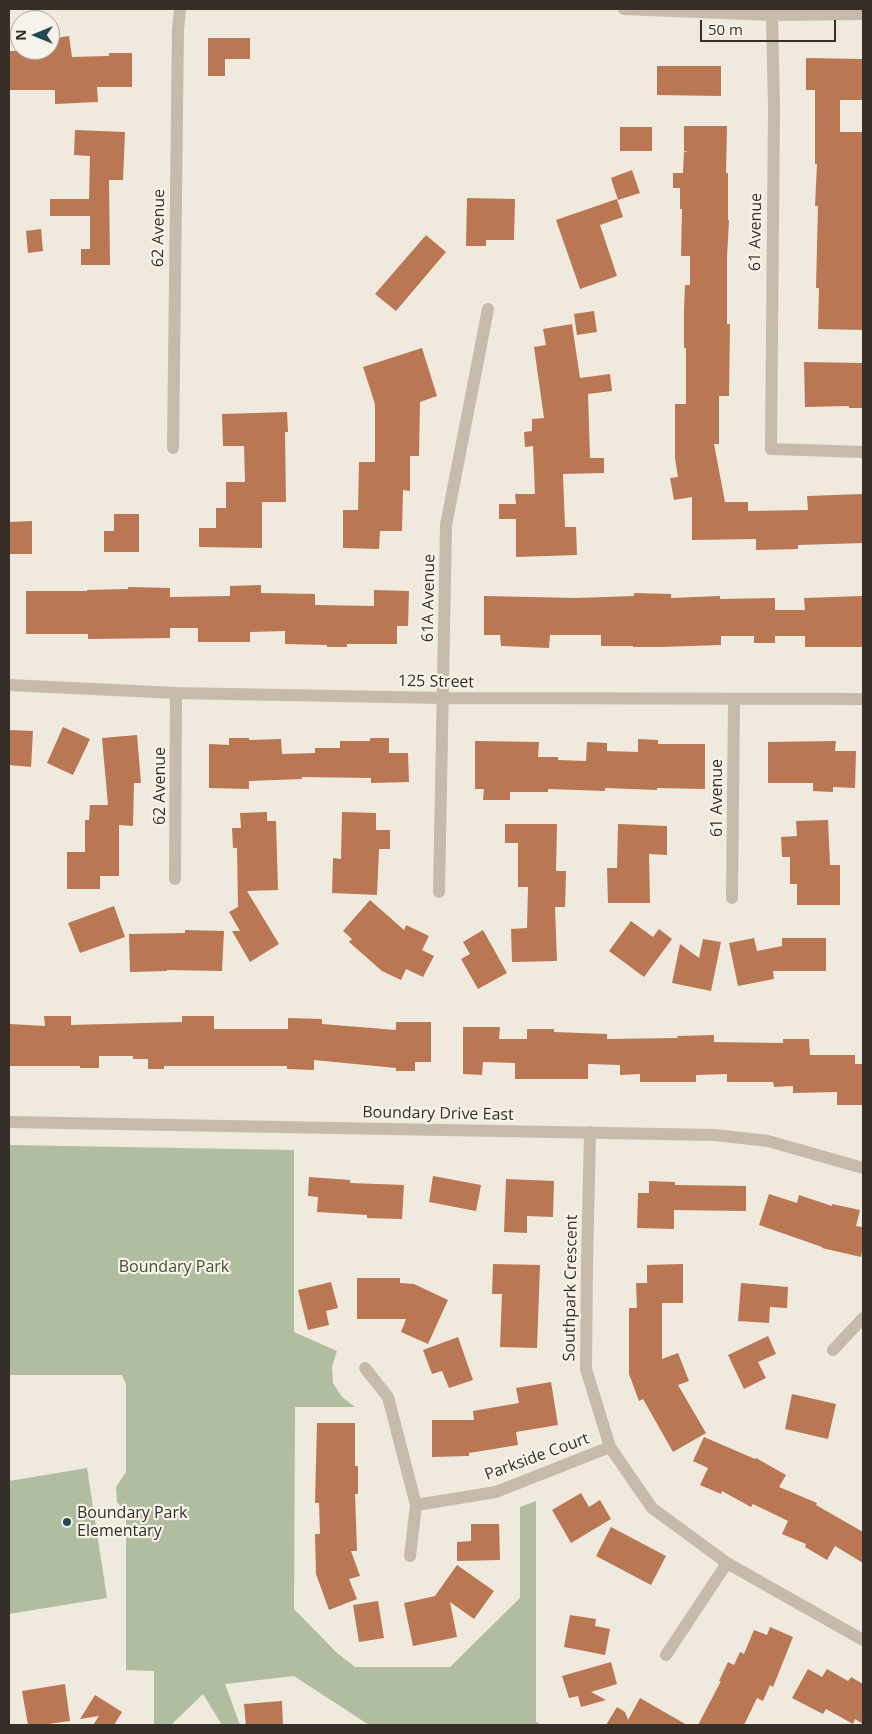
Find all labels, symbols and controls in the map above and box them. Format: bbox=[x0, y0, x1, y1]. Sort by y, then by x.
north arrow bbox=[10, 10, 60, 60]
scale bar bbox=[702, 10, 838, 42]
text: 50 m bbox=[708, 19, 743, 39]
text: N bbox=[11, 29, 30, 41]
street label: 62 Avenue bbox=[149, 189, 169, 267]
street label: 61 Avenue bbox=[746, 193, 766, 271]
street label: 61A Avenue bbox=[419, 554, 439, 642]
street label: 125 Street bbox=[398, 672, 474, 692]
street label: 62 Avenue bbox=[150, 747, 170, 825]
street label: 61 Avenue bbox=[707, 759, 727, 837]
street label: Boundary Drive East bbox=[362, 1103, 514, 1125]
street label: Southpark Crescent bbox=[560, 1214, 582, 1362]
park label: Boundary Park bbox=[119, 1257, 229, 1277]
street label: Parkside Court bbox=[482, 1429, 592, 1485]
place label: Boundary Park Elementary bbox=[77, 1503, 187, 1541]
marker: Boundary Park Elementary bbox=[61, 1516, 73, 1528]

